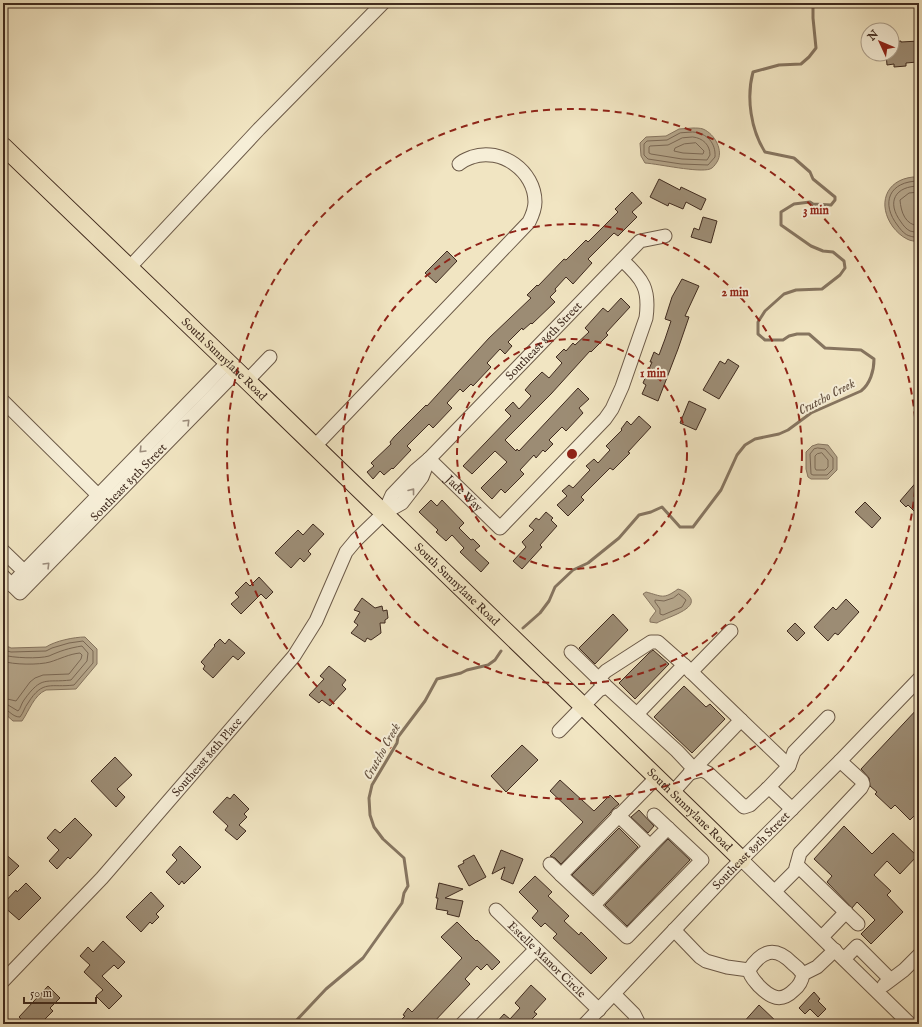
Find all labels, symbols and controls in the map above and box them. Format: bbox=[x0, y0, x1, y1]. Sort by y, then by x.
north arrow bbox=[860, 22, 900, 62]
text: N bbox=[864, 27, 882, 45]
text: 3 min bbox=[803, 203, 830, 218]
text: 2 min bbox=[721, 285, 749, 300]
street label: Southeast 86th Street bbox=[502, 299, 585, 384]
street label: South Sunnylane Road bbox=[178, 315, 270, 404]
text: 1 min bbox=[640, 366, 667, 381]
water label: Crutcho Creek bbox=[795, 375, 859, 419]
one-way arrow bbox=[182, 419, 190, 427]
street label: Southeast 85th Street bbox=[87, 440, 170, 525]
one-way arrow bbox=[139, 445, 147, 453]
centre of rings bbox=[565, 447, 579, 461]
street label: Jade Way bbox=[440, 471, 486, 515]
one-way arrow bbox=[407, 488, 414, 495]
street label: South Sunnylane Road bbox=[411, 540, 503, 630]
one-way arrow bbox=[42, 562, 50, 570]
street label: Southeast 86th Place bbox=[169, 714, 246, 800]
water label: Crutcho Creek bbox=[360, 720, 405, 783]
street label: South Sunnylane Road bbox=[644, 765, 736, 855]
street label: Southeast 89th Street bbox=[709, 809, 793, 893]
street label: Estelle Manor Circle bbox=[504, 918, 589, 1002]
scale bar bbox=[24, 979, 96, 1005]
text: 50 m bbox=[30, 986, 52, 1001]

